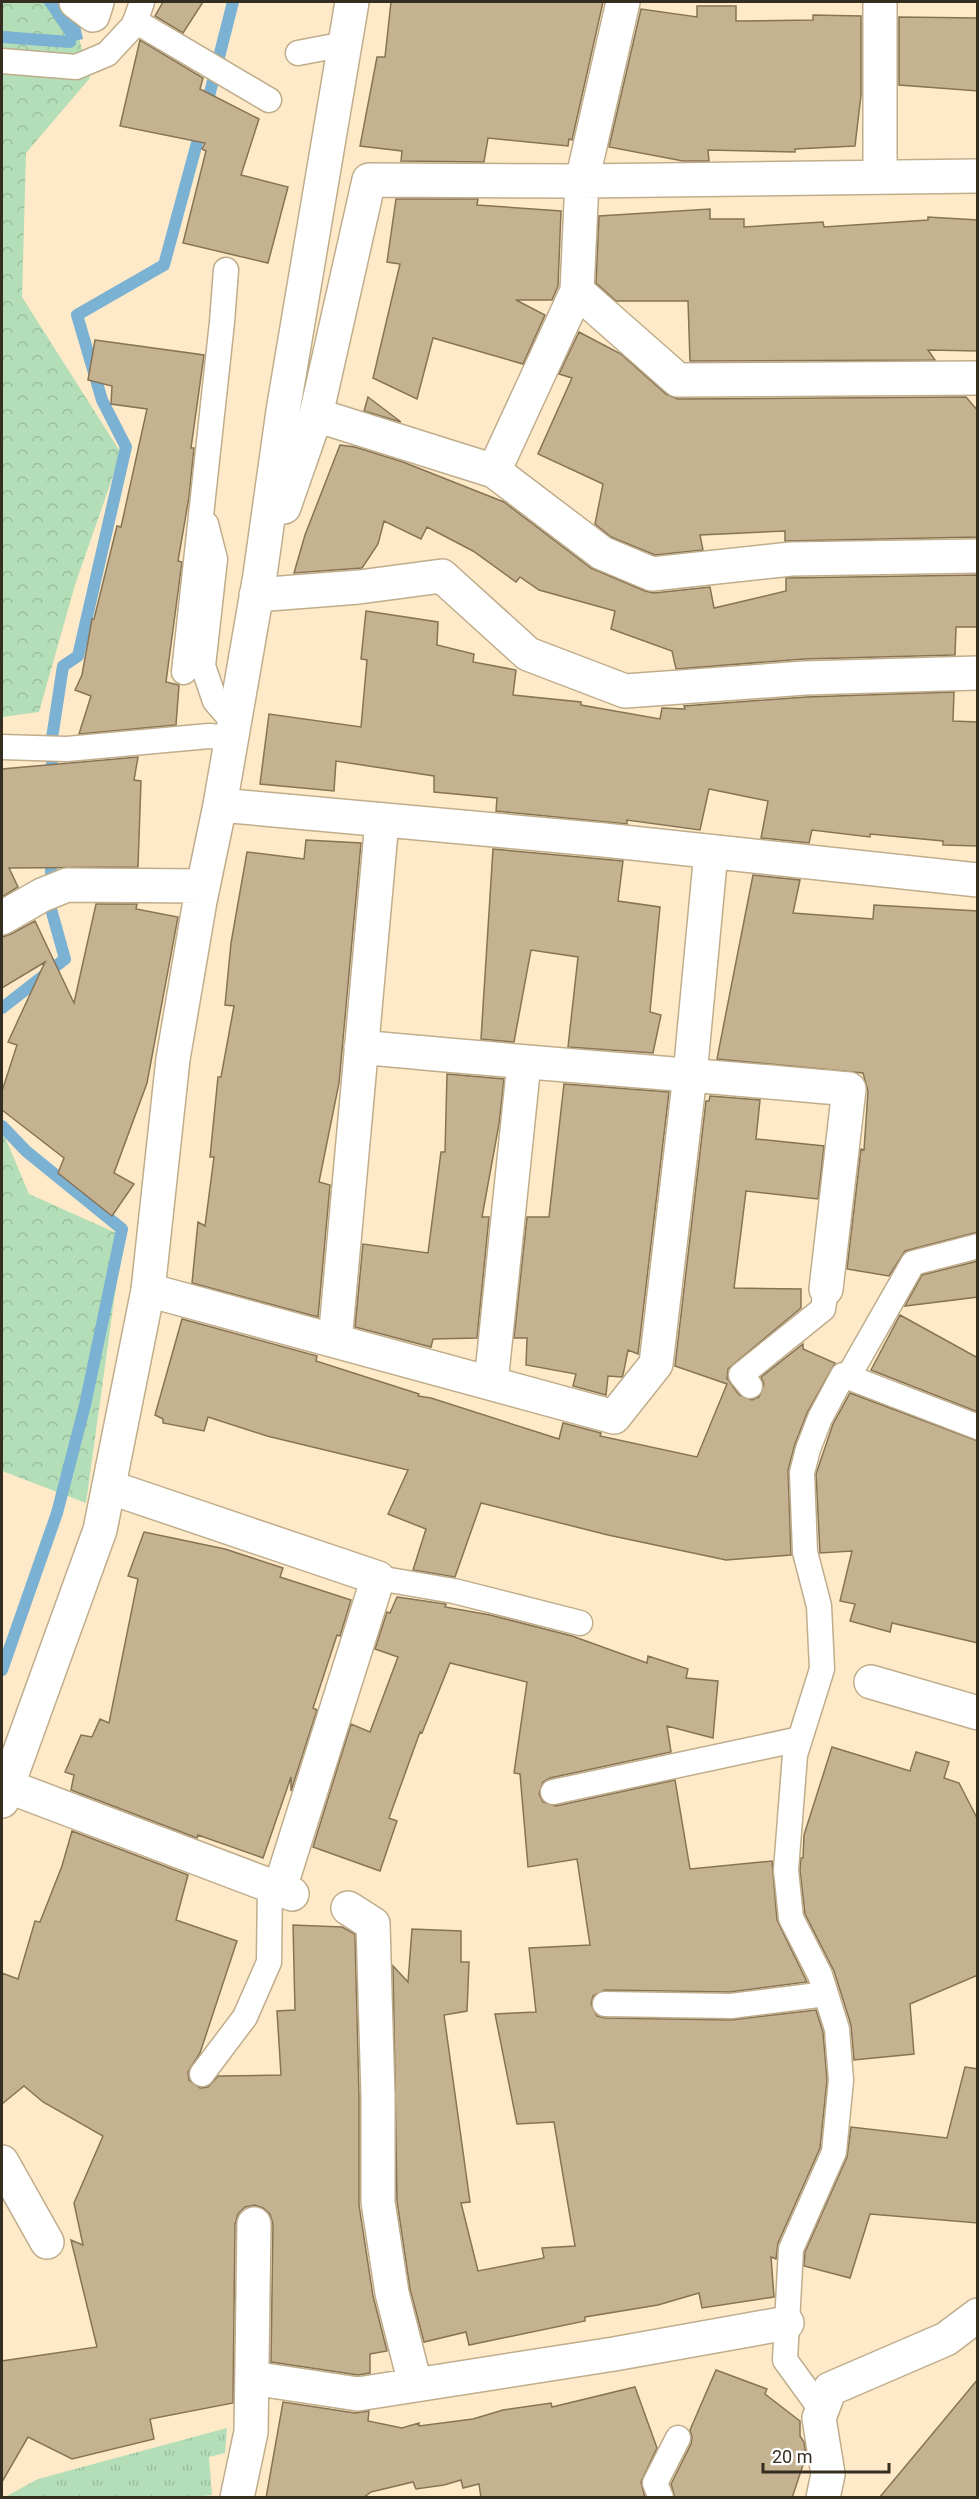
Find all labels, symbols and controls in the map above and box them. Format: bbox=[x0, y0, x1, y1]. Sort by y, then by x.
scale bar bbox=[763, 2436, 889, 2474]
text: 20 m bbox=[772, 2446, 812, 2467]

